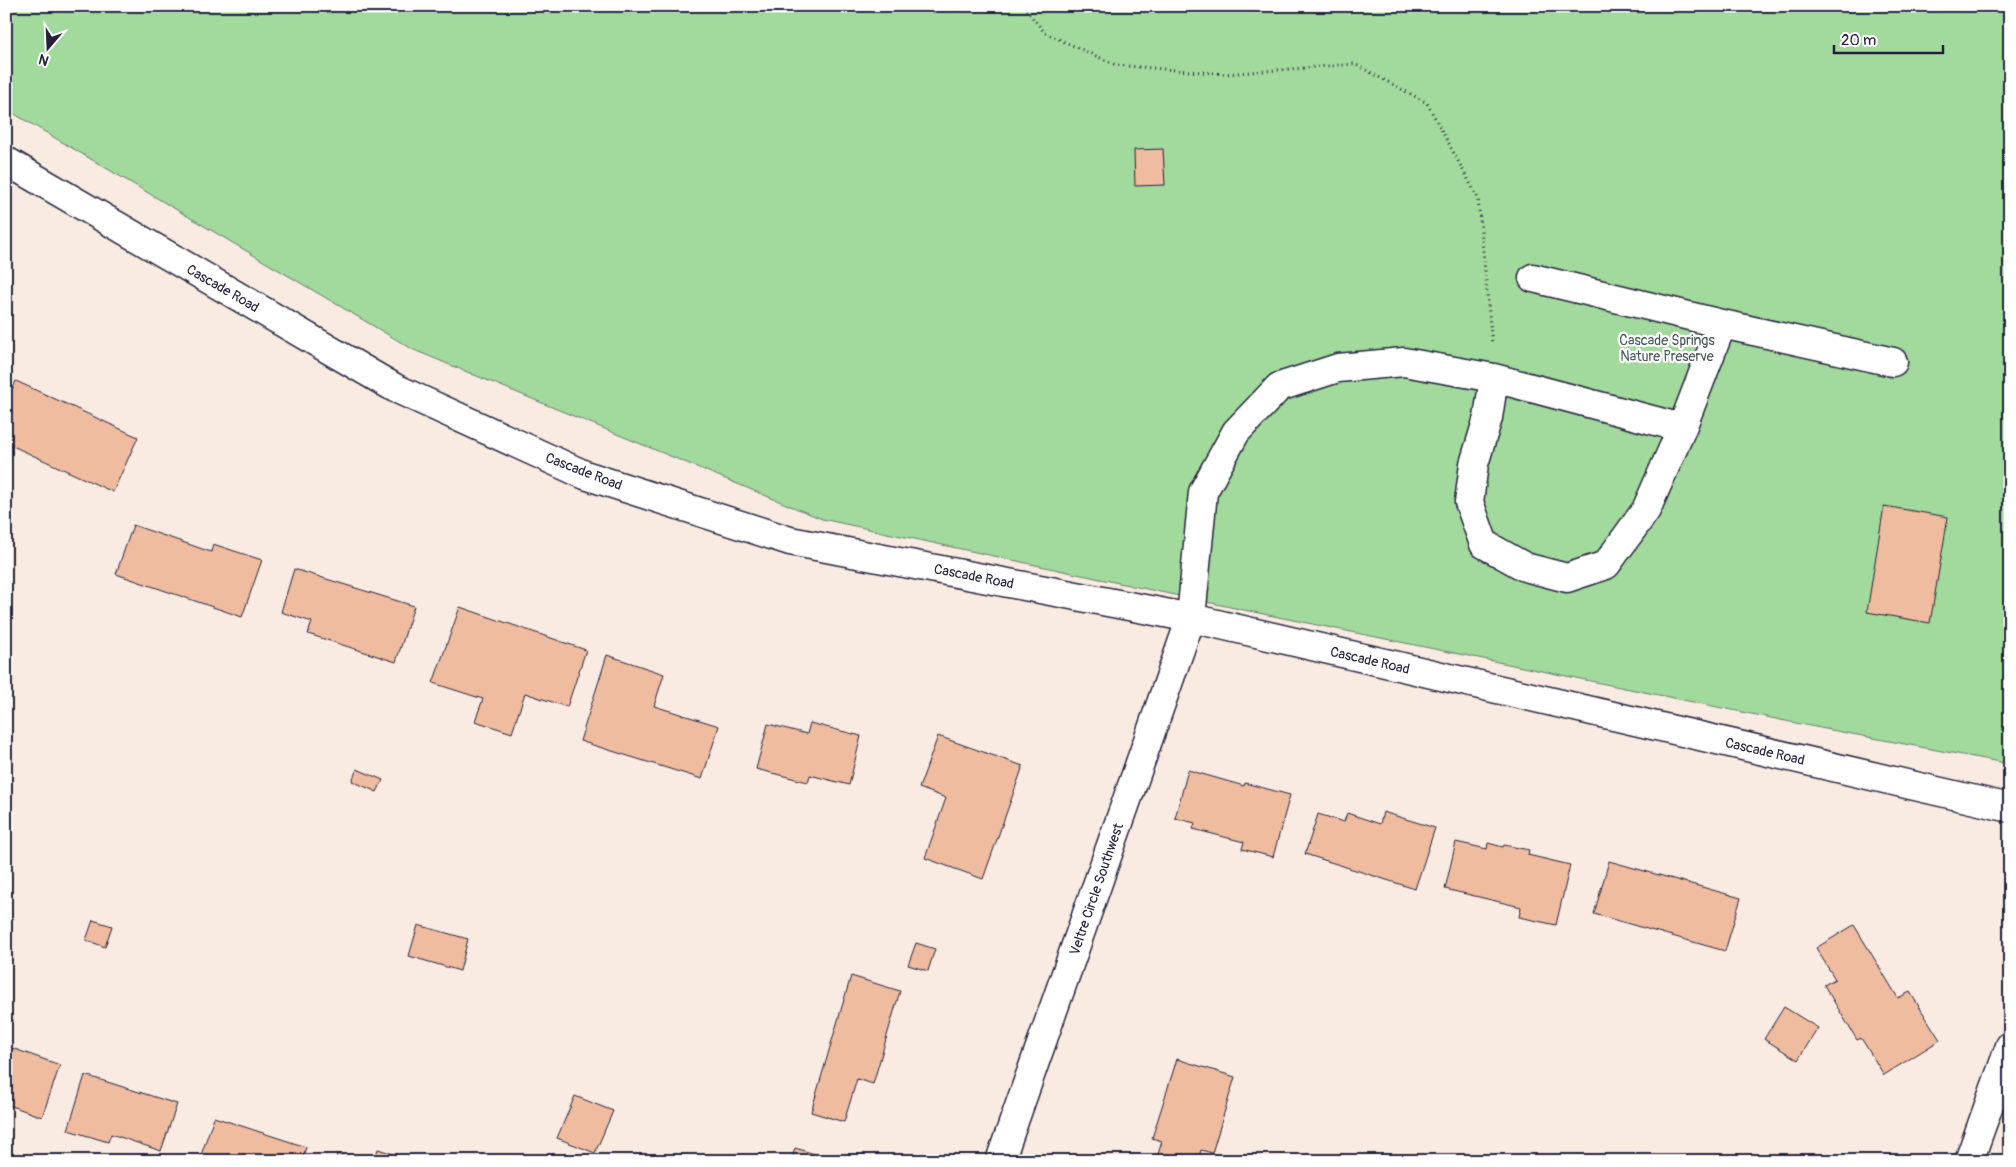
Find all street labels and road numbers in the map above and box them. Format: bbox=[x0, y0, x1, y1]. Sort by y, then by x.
street label: Cascade Road bbox=[183, 261, 262, 316]
street label: Cascade Road bbox=[543, 449, 625, 494]
street label: Cascade Road bbox=[933, 560, 1015, 593]
street label: Cascade Road bbox=[1329, 643, 1411, 678]
street label: Cascade Road bbox=[1724, 734, 1806, 769]
street label: Veltre Circle Southwest bbox=[1066, 821, 1127, 957]

